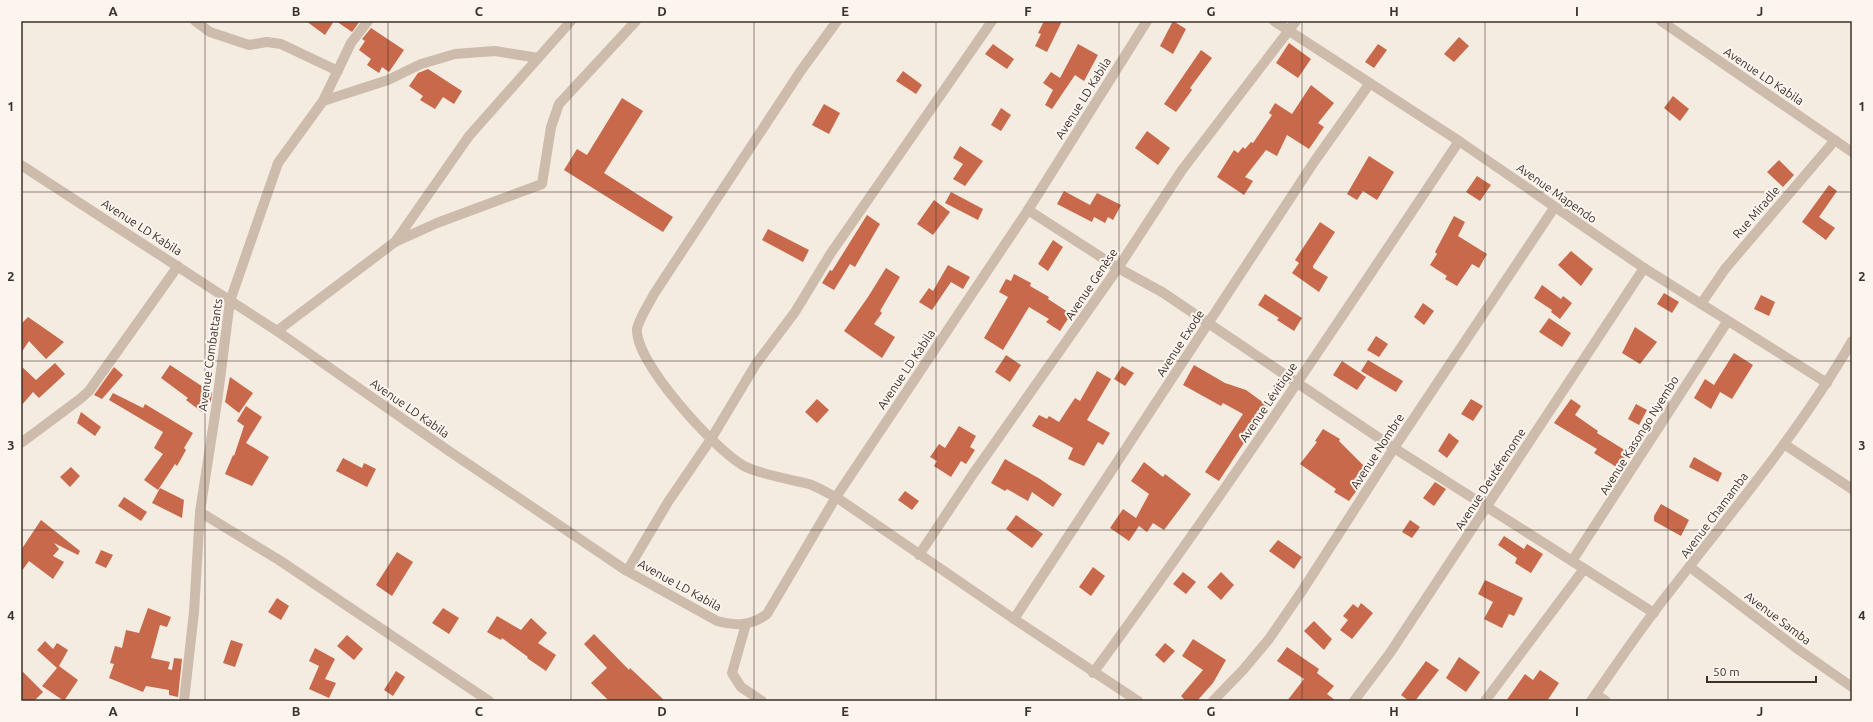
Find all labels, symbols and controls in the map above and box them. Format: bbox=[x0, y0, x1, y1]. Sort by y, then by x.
text: A bbox=[108, 4, 118, 18]
text: B bbox=[292, 4, 301, 18]
text: C bbox=[475, 4, 484, 18]
text: D bbox=[657, 4, 667, 18]
text: E bbox=[841, 4, 849, 18]
text: F bbox=[1024, 4, 1032, 18]
text: G bbox=[1207, 4, 1216, 18]
text: H bbox=[1389, 4, 1399, 18]
text: I bbox=[1575, 4, 1579, 18]
text: J bbox=[1757, 4, 1763, 18]
street label: Avenue LD Kabila bbox=[1722, 45, 1806, 107]
street label: Avenue LD Kabila bbox=[1053, 55, 1113, 141]
text: 1 bbox=[7, 99, 15, 113]
text: 1 bbox=[1858, 99, 1866, 113]
street label: Avenue Mapendo bbox=[1515, 161, 1599, 225]
street label: Rue Miradle bbox=[1730, 183, 1782, 241]
street label: Avenue LD Kabila bbox=[99, 196, 185, 258]
street label: Avenue Genèse bbox=[1062, 246, 1120, 322]
text: 2 bbox=[7, 269, 15, 283]
text: 2 bbox=[1858, 269, 1866, 283]
street label: Avenue Combattants bbox=[196, 298, 224, 412]
street label: Avenue Exode bbox=[1154, 307, 1206, 379]
street label: Avenue LD Kabila bbox=[875, 327, 937, 411]
street label: Avenue Lévitique bbox=[1237, 360, 1299, 444]
street label: Avenue Kasongo Nyembo bbox=[1597, 373, 1681, 497]
street label: Avenue LD Kabila bbox=[368, 376, 452, 440]
street label: Avenue Nombre bbox=[1348, 411, 1406, 491]
street label: Avenue Deutérenome bbox=[1452, 426, 1528, 532]
text: 3 bbox=[7, 438, 15, 452]
text: 3 bbox=[1858, 438, 1866, 452]
street label: Avenue Chamamba bbox=[1678, 470, 1750, 560]
street label: Avenue LD Kabila bbox=[636, 557, 724, 613]
street label: Avenue Samba bbox=[1742, 589, 1814, 647]
text: 4 bbox=[7, 608, 15, 622]
text: 4 bbox=[1858, 608, 1866, 622]
scale bar bbox=[1707, 658, 1816, 684]
text: 50 m bbox=[1713, 665, 1740, 678]
text: A bbox=[108, 704, 118, 718]
text: B bbox=[292, 704, 301, 718]
text: C bbox=[475, 704, 484, 718]
text: D bbox=[657, 704, 667, 718]
text: E bbox=[841, 704, 849, 718]
text: F bbox=[1024, 704, 1032, 718]
text: G bbox=[1207, 704, 1216, 718]
text: H bbox=[1389, 704, 1399, 718]
text: I bbox=[1575, 704, 1579, 718]
text: J bbox=[1757, 704, 1763, 718]

